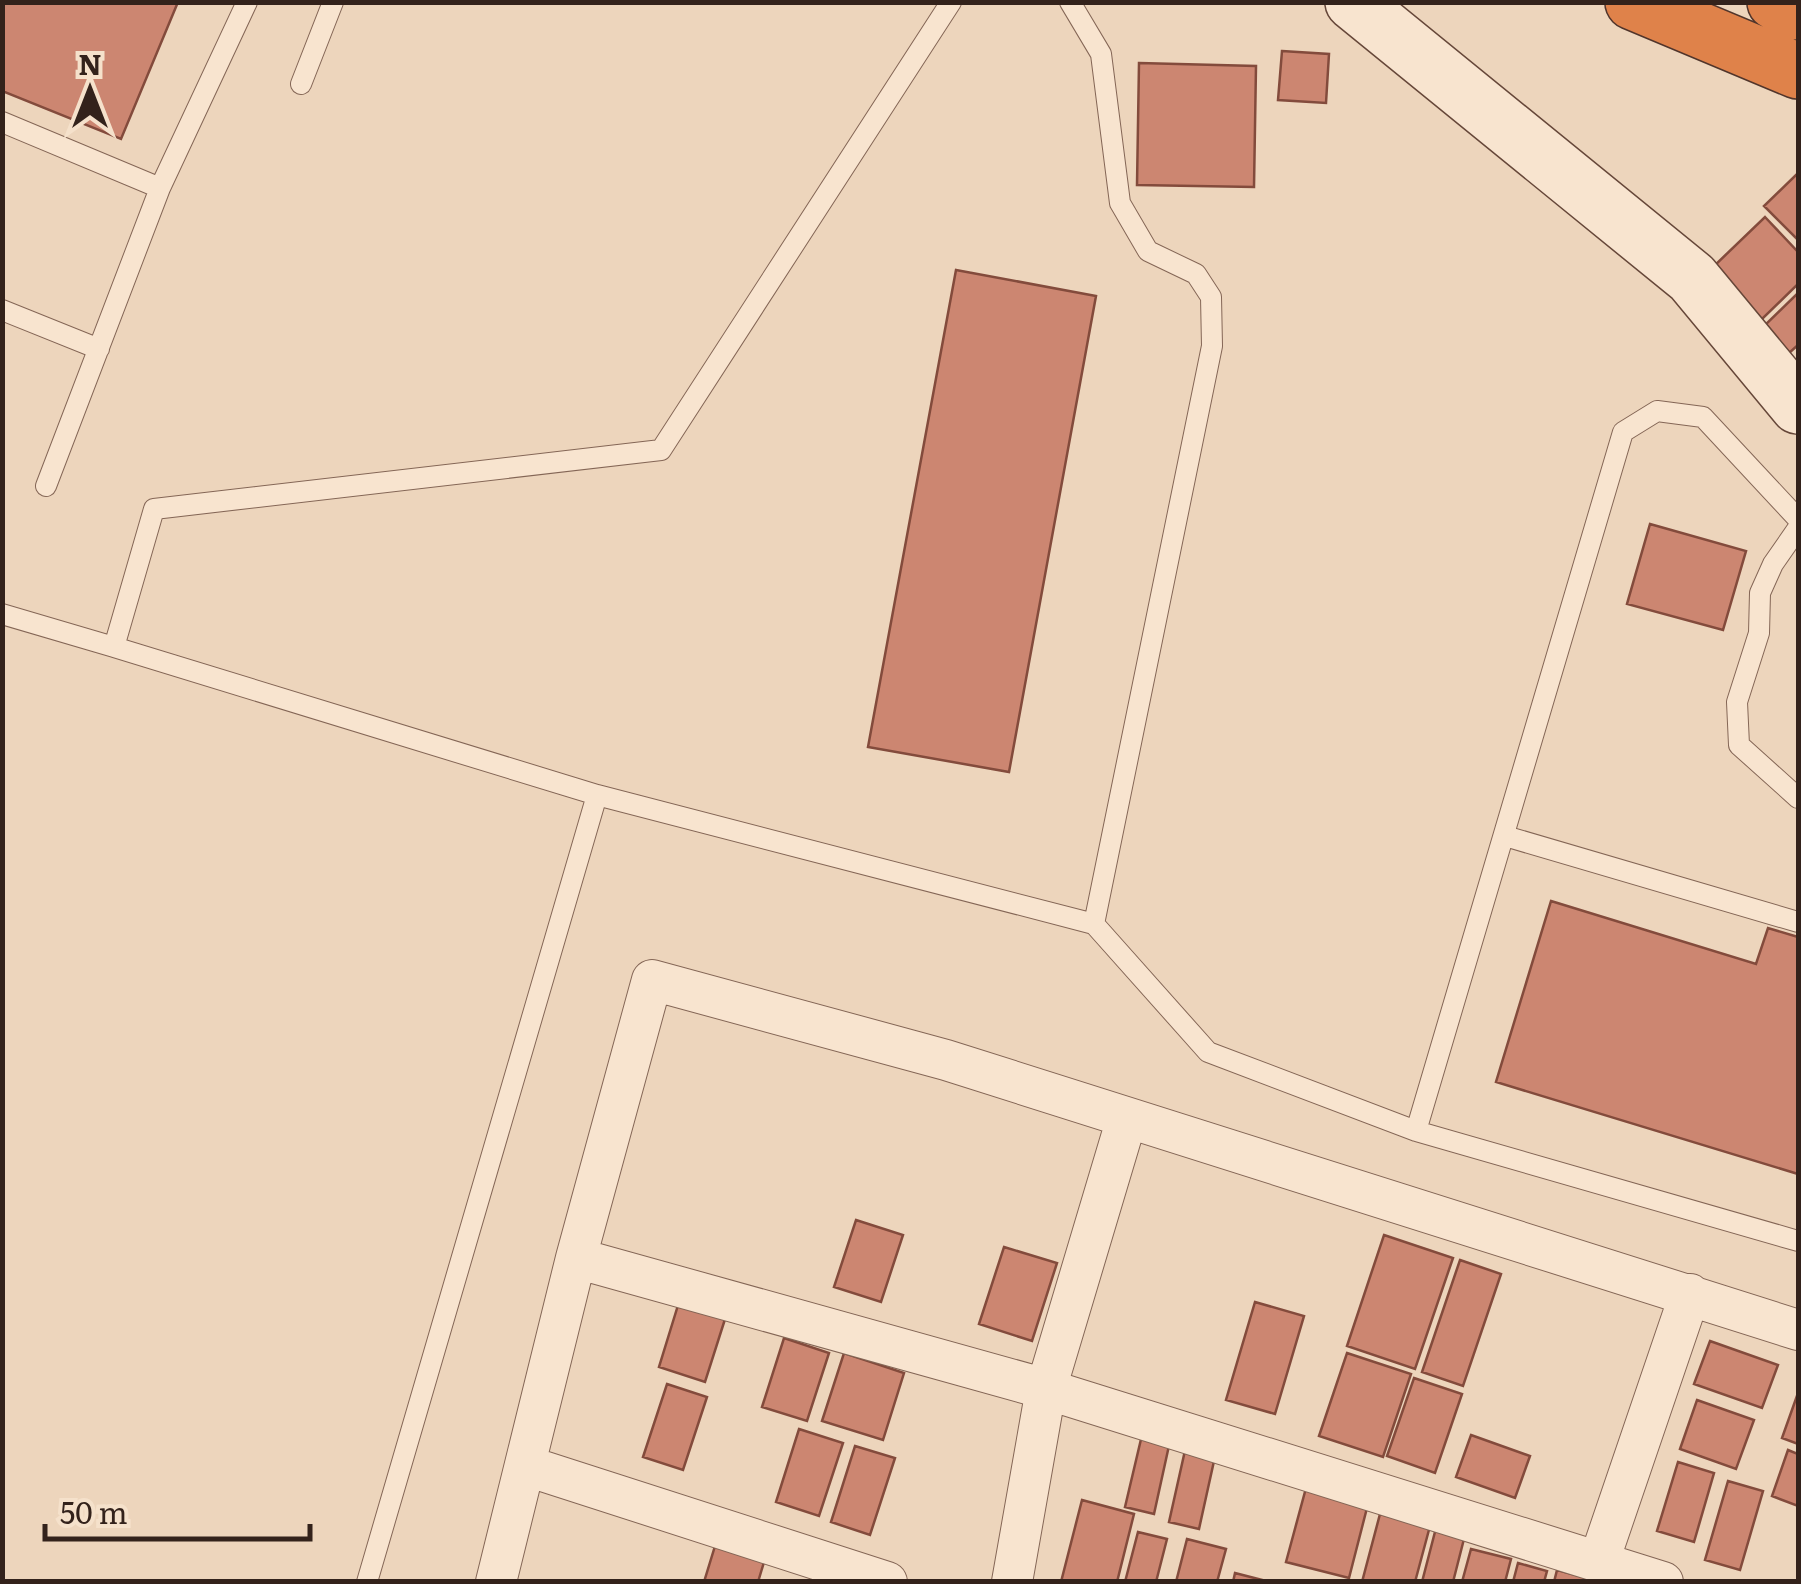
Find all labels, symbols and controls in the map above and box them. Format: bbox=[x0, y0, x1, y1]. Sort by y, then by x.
north arrow bbox=[40, 40, 140, 140]
text: N bbox=[78, 42, 102, 84]
scale bar bbox=[45, 1479, 310, 1541]
text: 50 m bbox=[60, 1489, 128, 1533]

